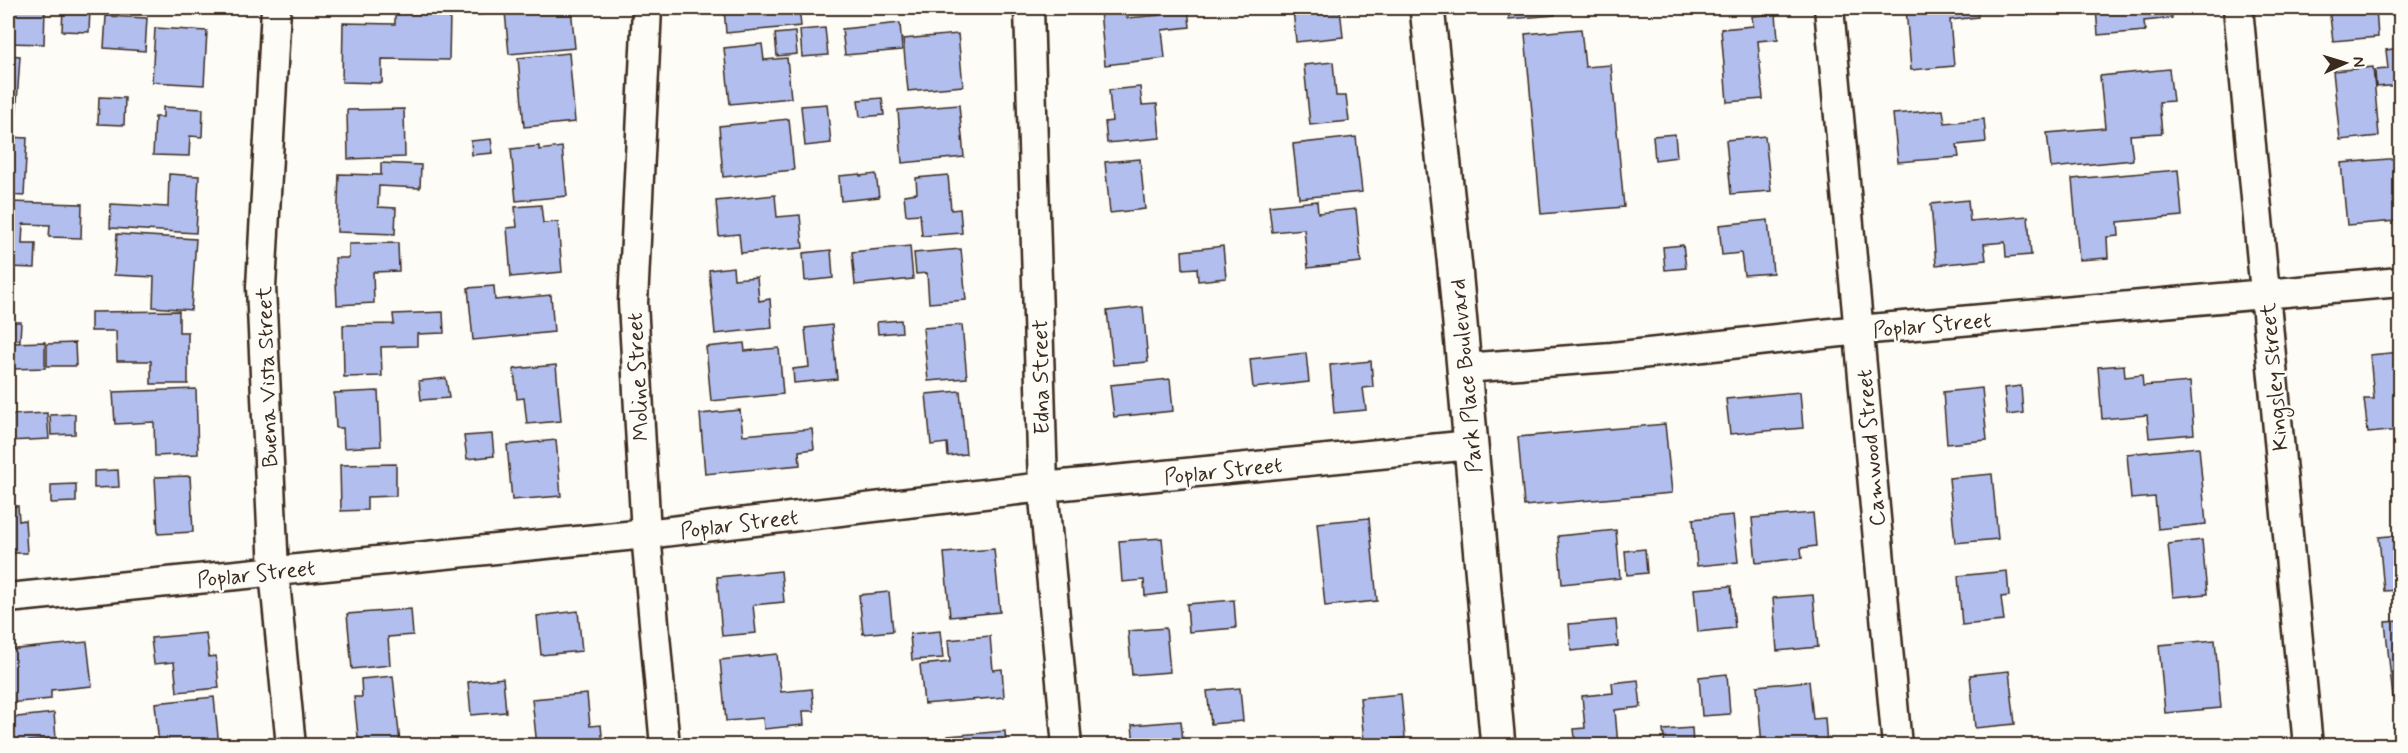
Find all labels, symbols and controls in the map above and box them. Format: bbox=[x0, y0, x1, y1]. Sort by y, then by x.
north arrow bbox=[2315, 33, 2375, 93]
text: N bbox=[2348, 56, 2369, 68]
street label: Park Place Boulevard bbox=[1445, 278, 1489, 474]
street label: Buena Vista Street bbox=[251, 286, 285, 468]
street label: Kingsley Street bbox=[2255, 301, 2298, 452]
street label: Poplar Street bbox=[1872, 307, 1993, 345]
street label: Moline Street bbox=[622, 312, 656, 442]
street label: Edna Street bbox=[1027, 319, 1057, 435]
street label: Camwood Street bbox=[1851, 368, 1893, 527]
street label: Poplar Street bbox=[1163, 452, 1284, 492]
street label: Poplar Street bbox=[679, 504, 800, 546]
street label: Poplar Street bbox=[196, 555, 317, 595]

